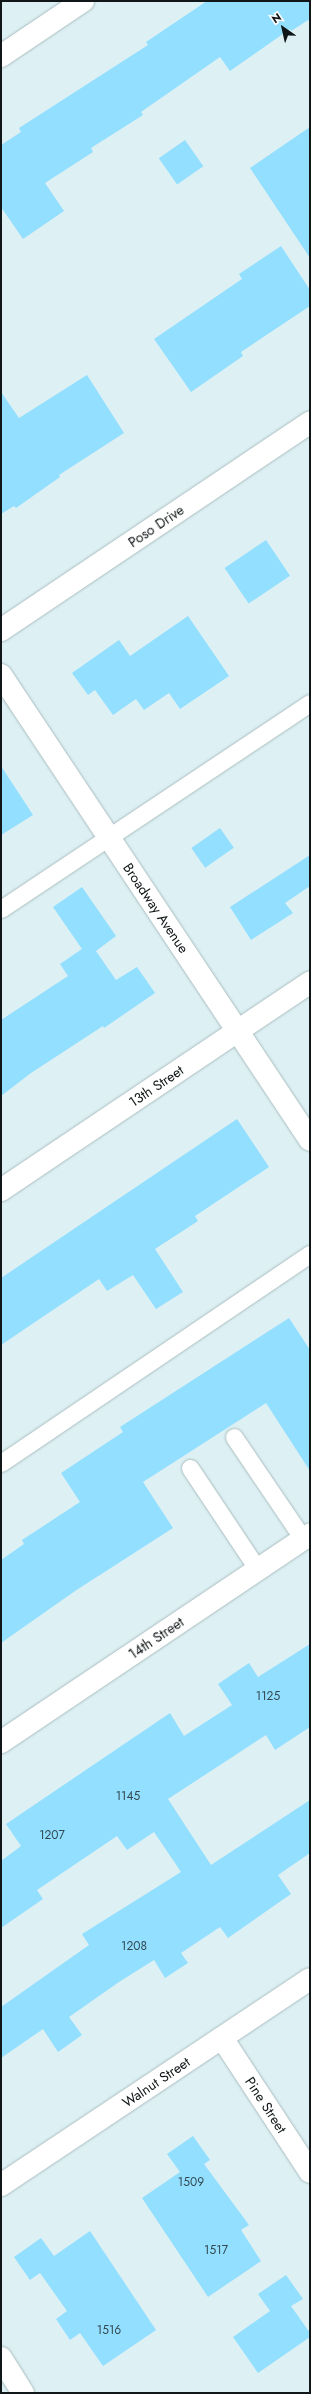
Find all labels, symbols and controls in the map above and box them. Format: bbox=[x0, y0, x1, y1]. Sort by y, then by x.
north arrow bbox=[263, 8, 303, 48]
text: N bbox=[268, 9, 284, 27]
street label: Poso Drive bbox=[125, 501, 187, 551]
street label: Broadway Avenue bbox=[120, 860, 192, 956]
street label: 13th Street bbox=[125, 1062, 187, 1110]
street label: 14th Street bbox=[125, 1613, 187, 1663]
house number: 1125 bbox=[256, 1690, 280, 1704]
house number: 1145 bbox=[116, 1790, 140, 1804]
house number: 1207 bbox=[39, 1829, 65, 1843]
house number: 1208 bbox=[121, 1940, 147, 1954]
street label: Walnut Street bbox=[119, 2053, 193, 2111]
street label: Pine Street bbox=[242, 2074, 290, 2136]
house number: 1509 bbox=[178, 2176, 204, 2190]
house number: 1517 bbox=[204, 2244, 228, 2258]
house number: 1516 bbox=[97, 2324, 121, 2338]

